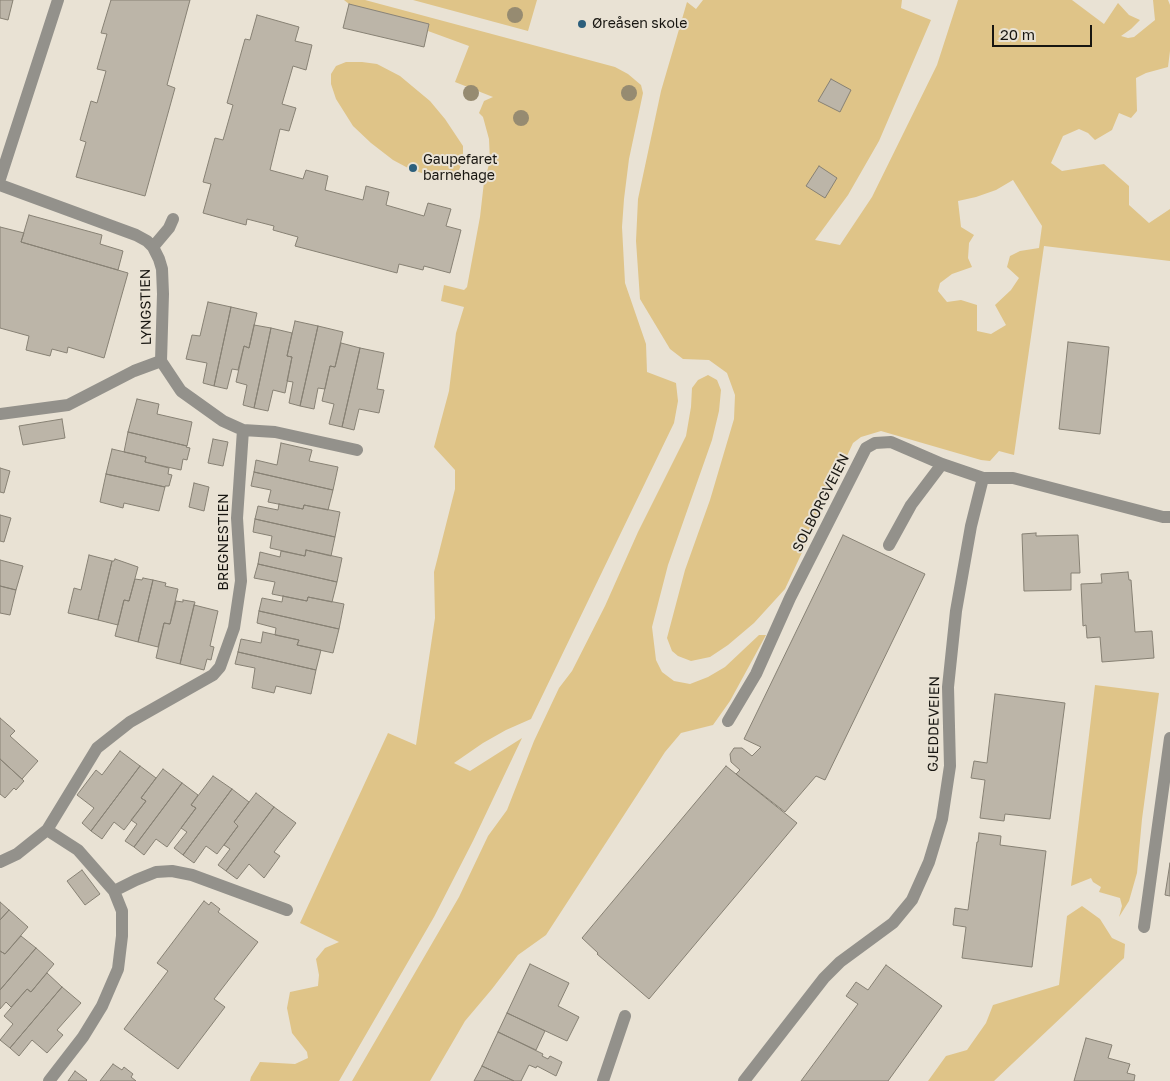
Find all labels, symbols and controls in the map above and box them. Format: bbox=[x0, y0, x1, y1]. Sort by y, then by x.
scale bar bbox=[995, 15, 1095, 47]
place label: Øreåsen skole bbox=[592, 16, 687, 32]
marker: Øreåsen skole bbox=[576, 18, 588, 30]
text: 20 m bbox=[1000, 25, 1035, 43]
place label: Gaupefaret barnehage bbox=[423, 152, 498, 184]
marker: Gaupefaret barnehage bbox=[407, 162, 419, 174]
street label: LYNGSTIEN bbox=[137, 268, 155, 346]
street label: SOLBORGVEIEN bbox=[789, 451, 853, 555]
street label: BREGNESTIEN bbox=[216, 493, 232, 591]
street label: GJEDDEVEIEN bbox=[925, 676, 943, 772]

